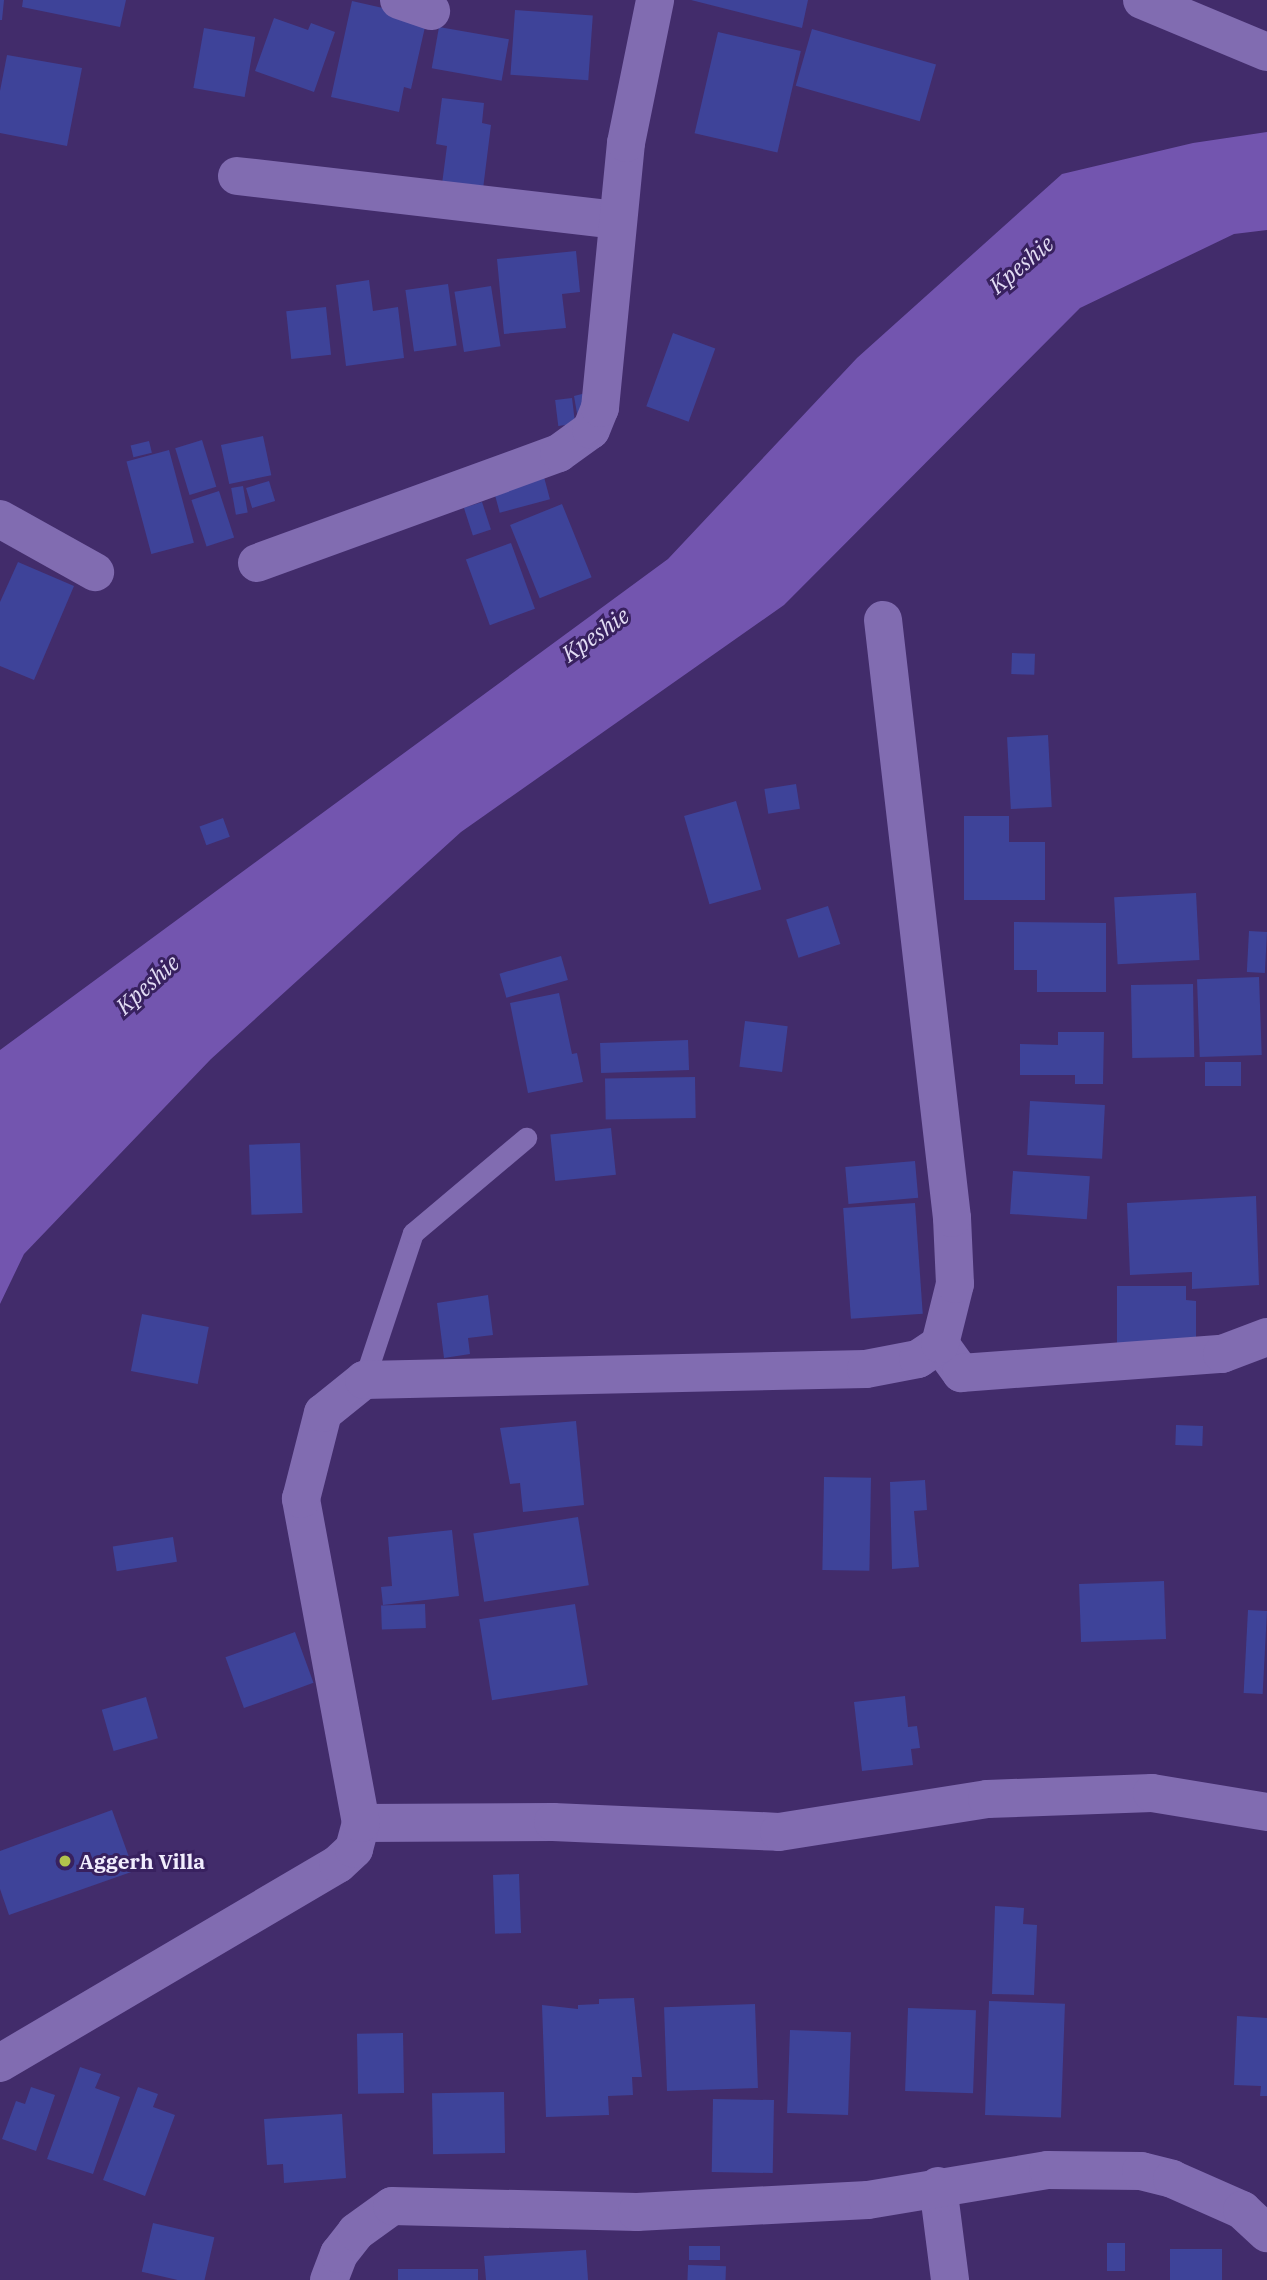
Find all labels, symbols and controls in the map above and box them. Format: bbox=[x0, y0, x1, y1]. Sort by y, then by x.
water label: Kpeshie bbox=[983, 229, 1059, 299]
water label: Kpeshie bbox=[556, 601, 634, 667]
water label: Kpeshie bbox=[110, 948, 184, 1020]
place label: Aggerh Villa bbox=[79, 1848, 205, 1874]
marker: Aggerh Villa bbox=[57, 1853, 73, 1869]

